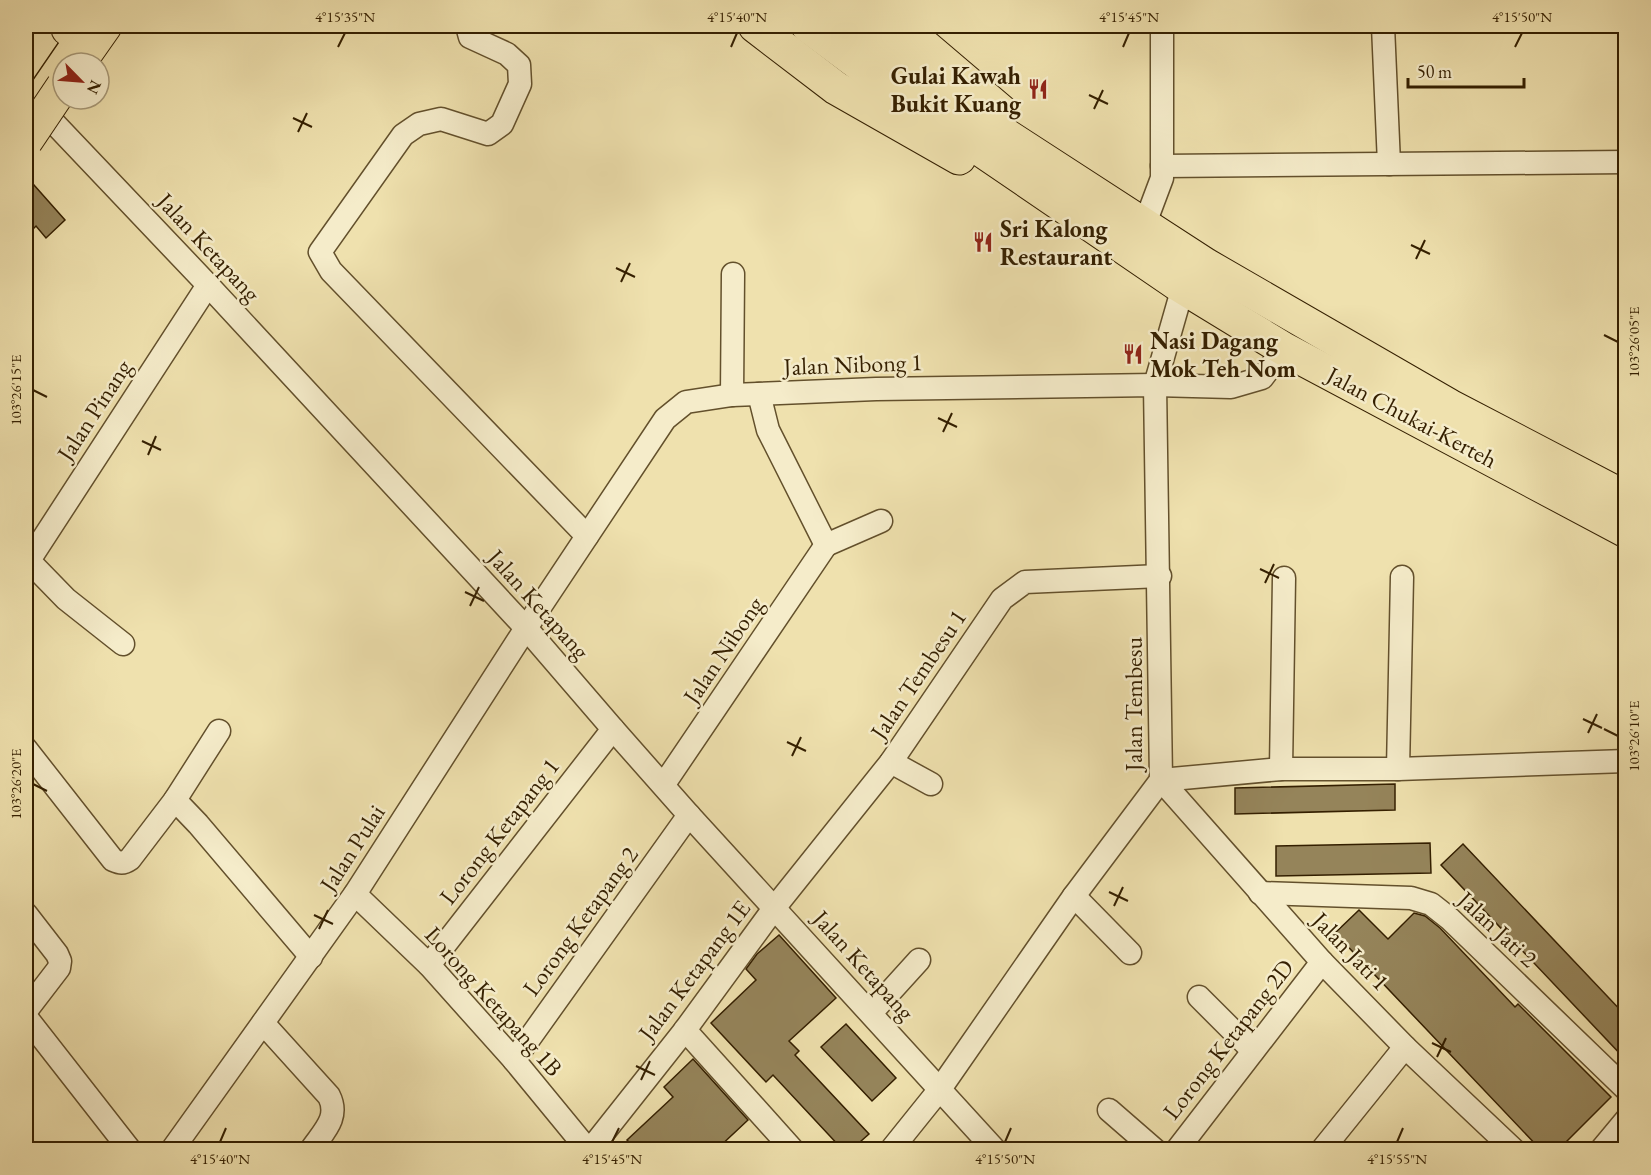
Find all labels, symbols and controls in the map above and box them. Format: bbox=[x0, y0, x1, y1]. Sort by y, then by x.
text: 4°15'35"N bbox=[315, 7, 375, 26]
text: 4°15'40"N bbox=[707, 7, 767, 26]
text: 4°15'45"N bbox=[1099, 7, 1159, 26]
text: 4°15'50"N bbox=[1492, 7, 1552, 26]
north arrow bbox=[51, 51, 111, 111]
scale bar bbox=[1408, 51, 1524, 89]
place label: Gulai Kawah Bukit Kuang bbox=[891, 60, 1022, 120]
text: 50 m bbox=[1417, 60, 1452, 83]
text: N bbox=[82, 77, 106, 97]
restaurant icon: Gulai Kawah Bukit Kuang bbox=[1026, 77, 1050, 101]
street label: Jalan Ketapang bbox=[149, 184, 268, 308]
place label: Sri Kalong Restaurant bbox=[1000, 213, 1112, 272]
restaurant icon: Sri Kalong Restaurant bbox=[971, 230, 995, 254]
text: 103°26'05"E bbox=[1624, 306, 1643, 378]
place label: Nasi Dagang Mok Teh Nom bbox=[1150, 325, 1296, 384]
restaurant icon: Nasi Dagang Mok Teh Nom bbox=[1121, 342, 1145, 366]
street label: Jalan Nibong 1 bbox=[781, 346, 923, 382]
street label: Jalan Pinang bbox=[49, 353, 139, 468]
text: 103°26'15"E bbox=[6, 354, 25, 426]
street label: Jalan Chukai-Kerteh bbox=[1320, 358, 1503, 475]
street label: Jalan Ketapang bbox=[480, 541, 597, 666]
street label: Jalan Nibong bbox=[675, 590, 770, 711]
street label: Jalan Tembesu 1 bbox=[862, 603, 973, 747]
street label: Jalan Tembesu bbox=[1118, 637, 1149, 773]
text: 103°26'10"E bbox=[1624, 700, 1643, 772]
text: 103°26'20"E bbox=[6, 748, 25, 820]
street label: Lorong Ketapang 1 bbox=[432, 752, 566, 910]
street label: Jalan Pulai bbox=[311, 799, 392, 899]
street label: Lorong Ketapang 2 bbox=[515, 840, 645, 1002]
street label: Jalan Jati 2 bbox=[1450, 883, 1545, 974]
street label: Jalan Ketapang 1E bbox=[630, 894, 757, 1048]
street label: Jalan Ketapang bbox=[805, 902, 922, 1027]
street label: Jalan Jati 1 bbox=[1304, 904, 1396, 997]
street label: Lorong Ketapang 1B bbox=[418, 919, 570, 1083]
street label: Lorong Ketapang 2D bbox=[1156, 952, 1300, 1126]
text: 4°15'40"N bbox=[190, 1149, 250, 1168]
text: 4°15'45"N bbox=[582, 1149, 642, 1168]
text: 4°15'50"N bbox=[975, 1149, 1035, 1168]
text: 4°15'55"N bbox=[1367, 1149, 1427, 1168]

